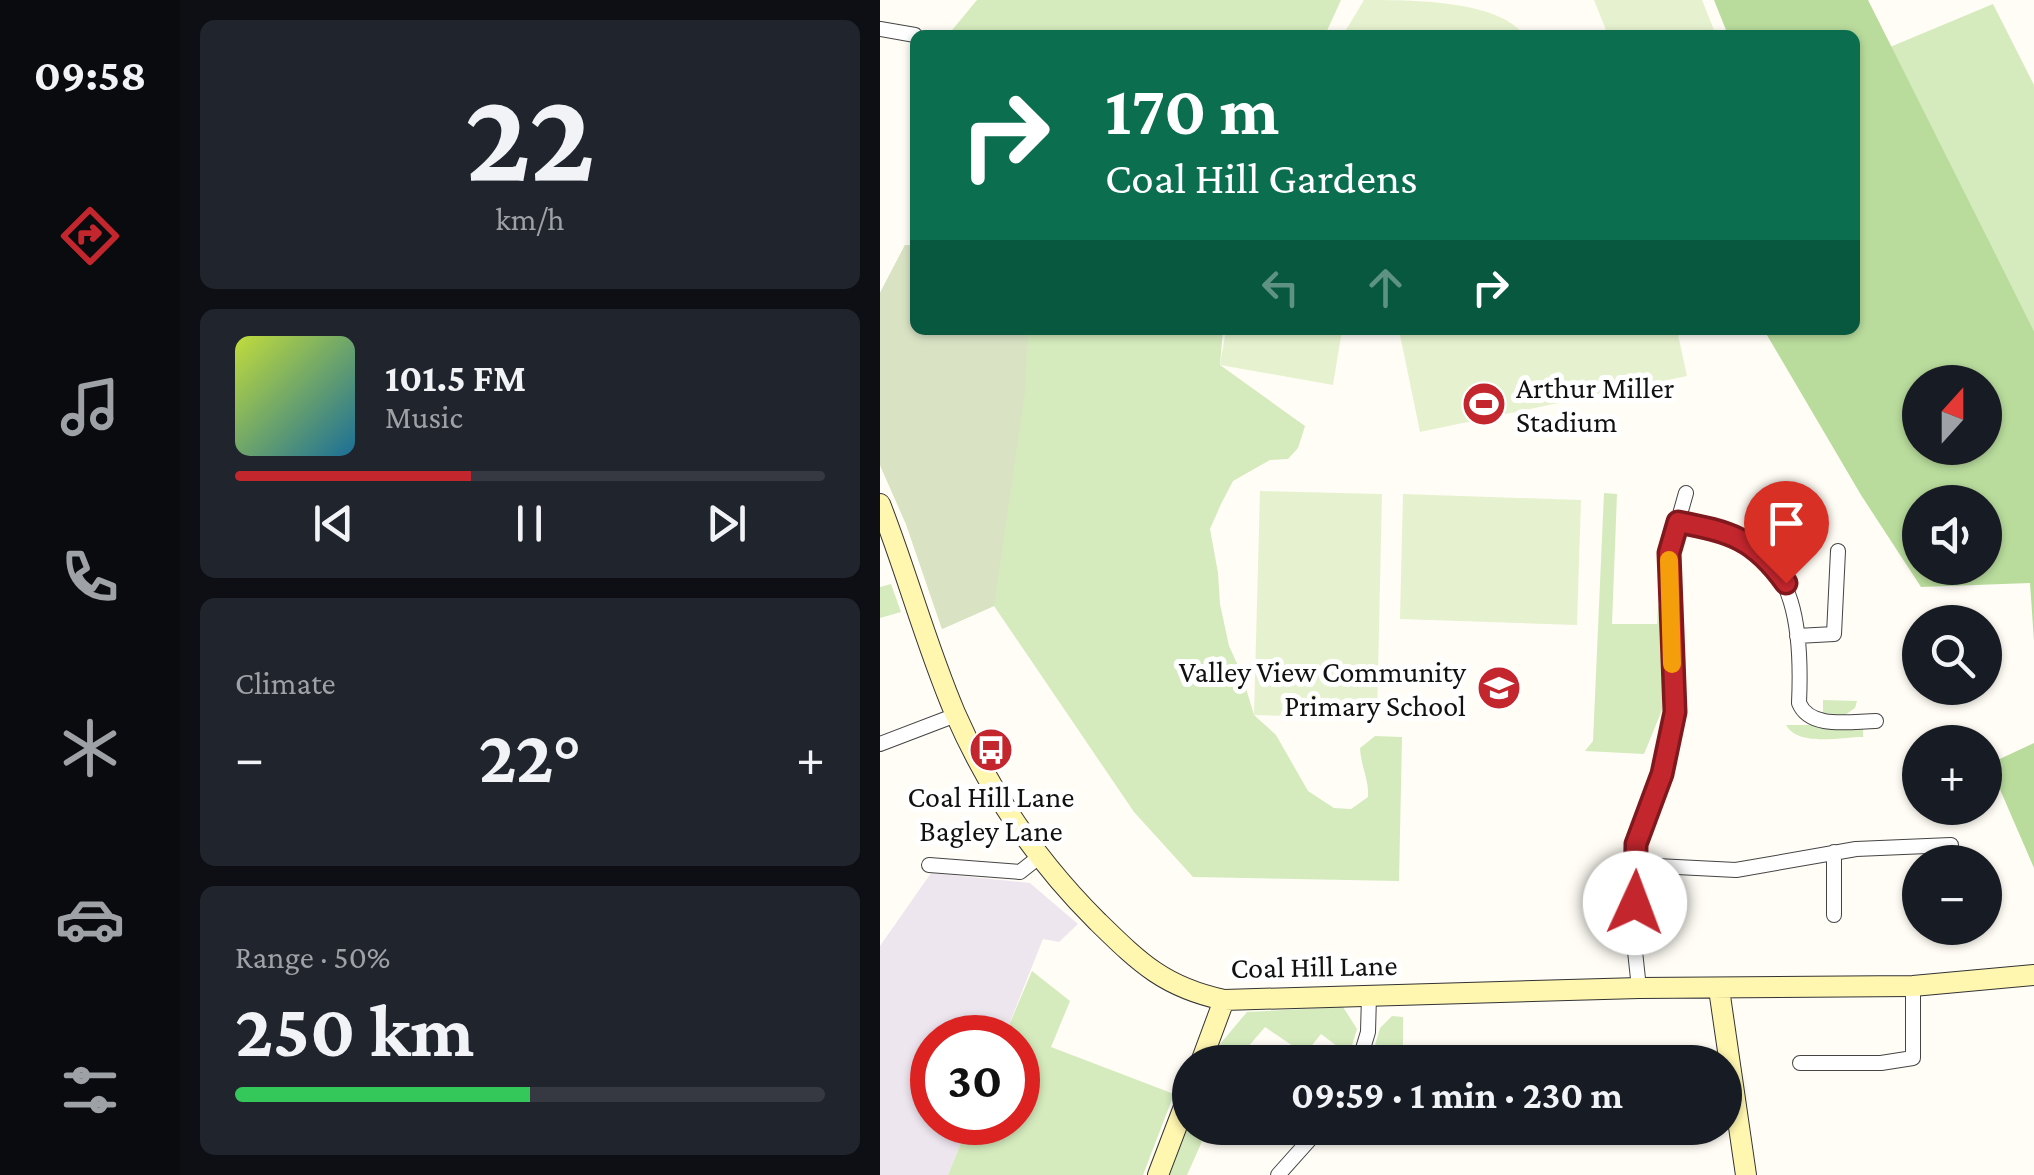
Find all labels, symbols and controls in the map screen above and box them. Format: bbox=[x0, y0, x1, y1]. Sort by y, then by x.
text: 09:58 bbox=[34, 50, 146, 100]
text: 22 bbox=[465, 63, 595, 208]
icon: right bbox=[940, 70, 1070, 200]
text: 170 m bbox=[1105, 71, 1279, 149]
text: Coal Hill Gardens bbox=[1105, 153, 1418, 203]
icon: directions bbox=[55, 201, 125, 271]
text: km/h bbox=[496, 201, 565, 237]
icon: left bbox=[1253, 260, 1308, 315]
icon: ahead bbox=[1358, 260, 1413, 315]
icon: right bbox=[1463, 260, 1518, 315]
text: 101.5 FM bbox=[385, 357, 526, 399]
north arrow bbox=[1902, 365, 2002, 465]
map controls bbox=[1902, 365, 2002, 945]
place label: Arthur Miller Stadium bbox=[1516, 371, 1675, 438]
icon: music bbox=[55, 372, 125, 442]
sports icon: Arthur Miller Stadium bbox=[1461, 381, 1507, 427]
text: Music bbox=[385, 399, 463, 435]
pin bbox=[1744, 481, 1829, 584]
button: sound bbox=[1902, 485, 2002, 585]
icon: previous bbox=[306, 496, 361, 551]
icon: pause bbox=[502, 496, 557, 551]
icon: next bbox=[699, 496, 754, 551]
icon: arrive bbox=[1759, 496, 1814, 551]
icon: phone bbox=[55, 542, 125, 612]
button: search bbox=[1902, 605, 2002, 705]
place label: Valley View Community Primary School bbox=[1179, 655, 1466, 723]
text: Climate bbox=[235, 665, 336, 701]
school or university icon: Valley View Community Primary School bbox=[1476, 665, 1522, 711]
icon: climate bbox=[55, 713, 125, 783]
text: 22° bbox=[478, 715, 582, 798]
button: + bbox=[1902, 725, 2002, 825]
text: − bbox=[235, 727, 264, 788]
text: + bbox=[796, 727, 825, 788]
bus stop icon: Coal Hill Lane Bagley Lane bbox=[968, 727, 1014, 773]
place label: Coal Hill Lane Bagley Lane bbox=[908, 780, 1074, 848]
button: − bbox=[1902, 845, 2002, 945]
position arrow bbox=[1583, 851, 1687, 955]
icon: car bbox=[55, 884, 125, 954]
text: Range · 50% bbox=[235, 939, 390, 975]
street label: Coal Hill Lane bbox=[1230, 948, 1398, 984]
text: 250 km bbox=[235, 989, 474, 1072]
speed limit sign: 30 bbox=[910, 1015, 1040, 1145]
icon: filters bbox=[55, 1055, 125, 1125]
text: 09:59 · 1 min · 230 m bbox=[1291, 1074, 1623, 1116]

